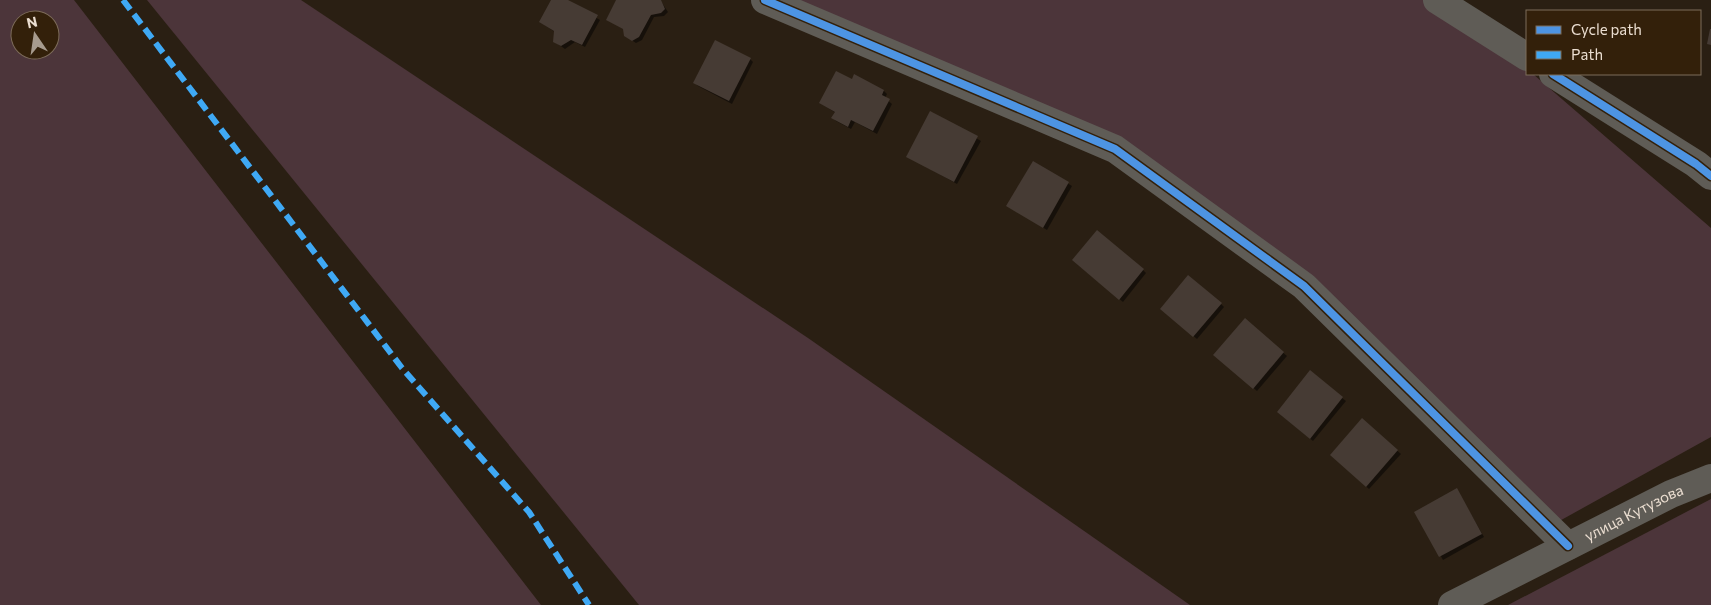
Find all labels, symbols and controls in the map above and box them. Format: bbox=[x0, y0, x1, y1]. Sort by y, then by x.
north arrow bbox=[10, 10, 60, 60]
legend bbox=[1526, 10, 1701, 75]
text: N bbox=[25, 12, 39, 31]
text: Cycle path bbox=[1571, 20, 1642, 38]
text: Path bbox=[1571, 45, 1603, 63]
street label: улица Кутузова bbox=[1581, 480, 1686, 544]

